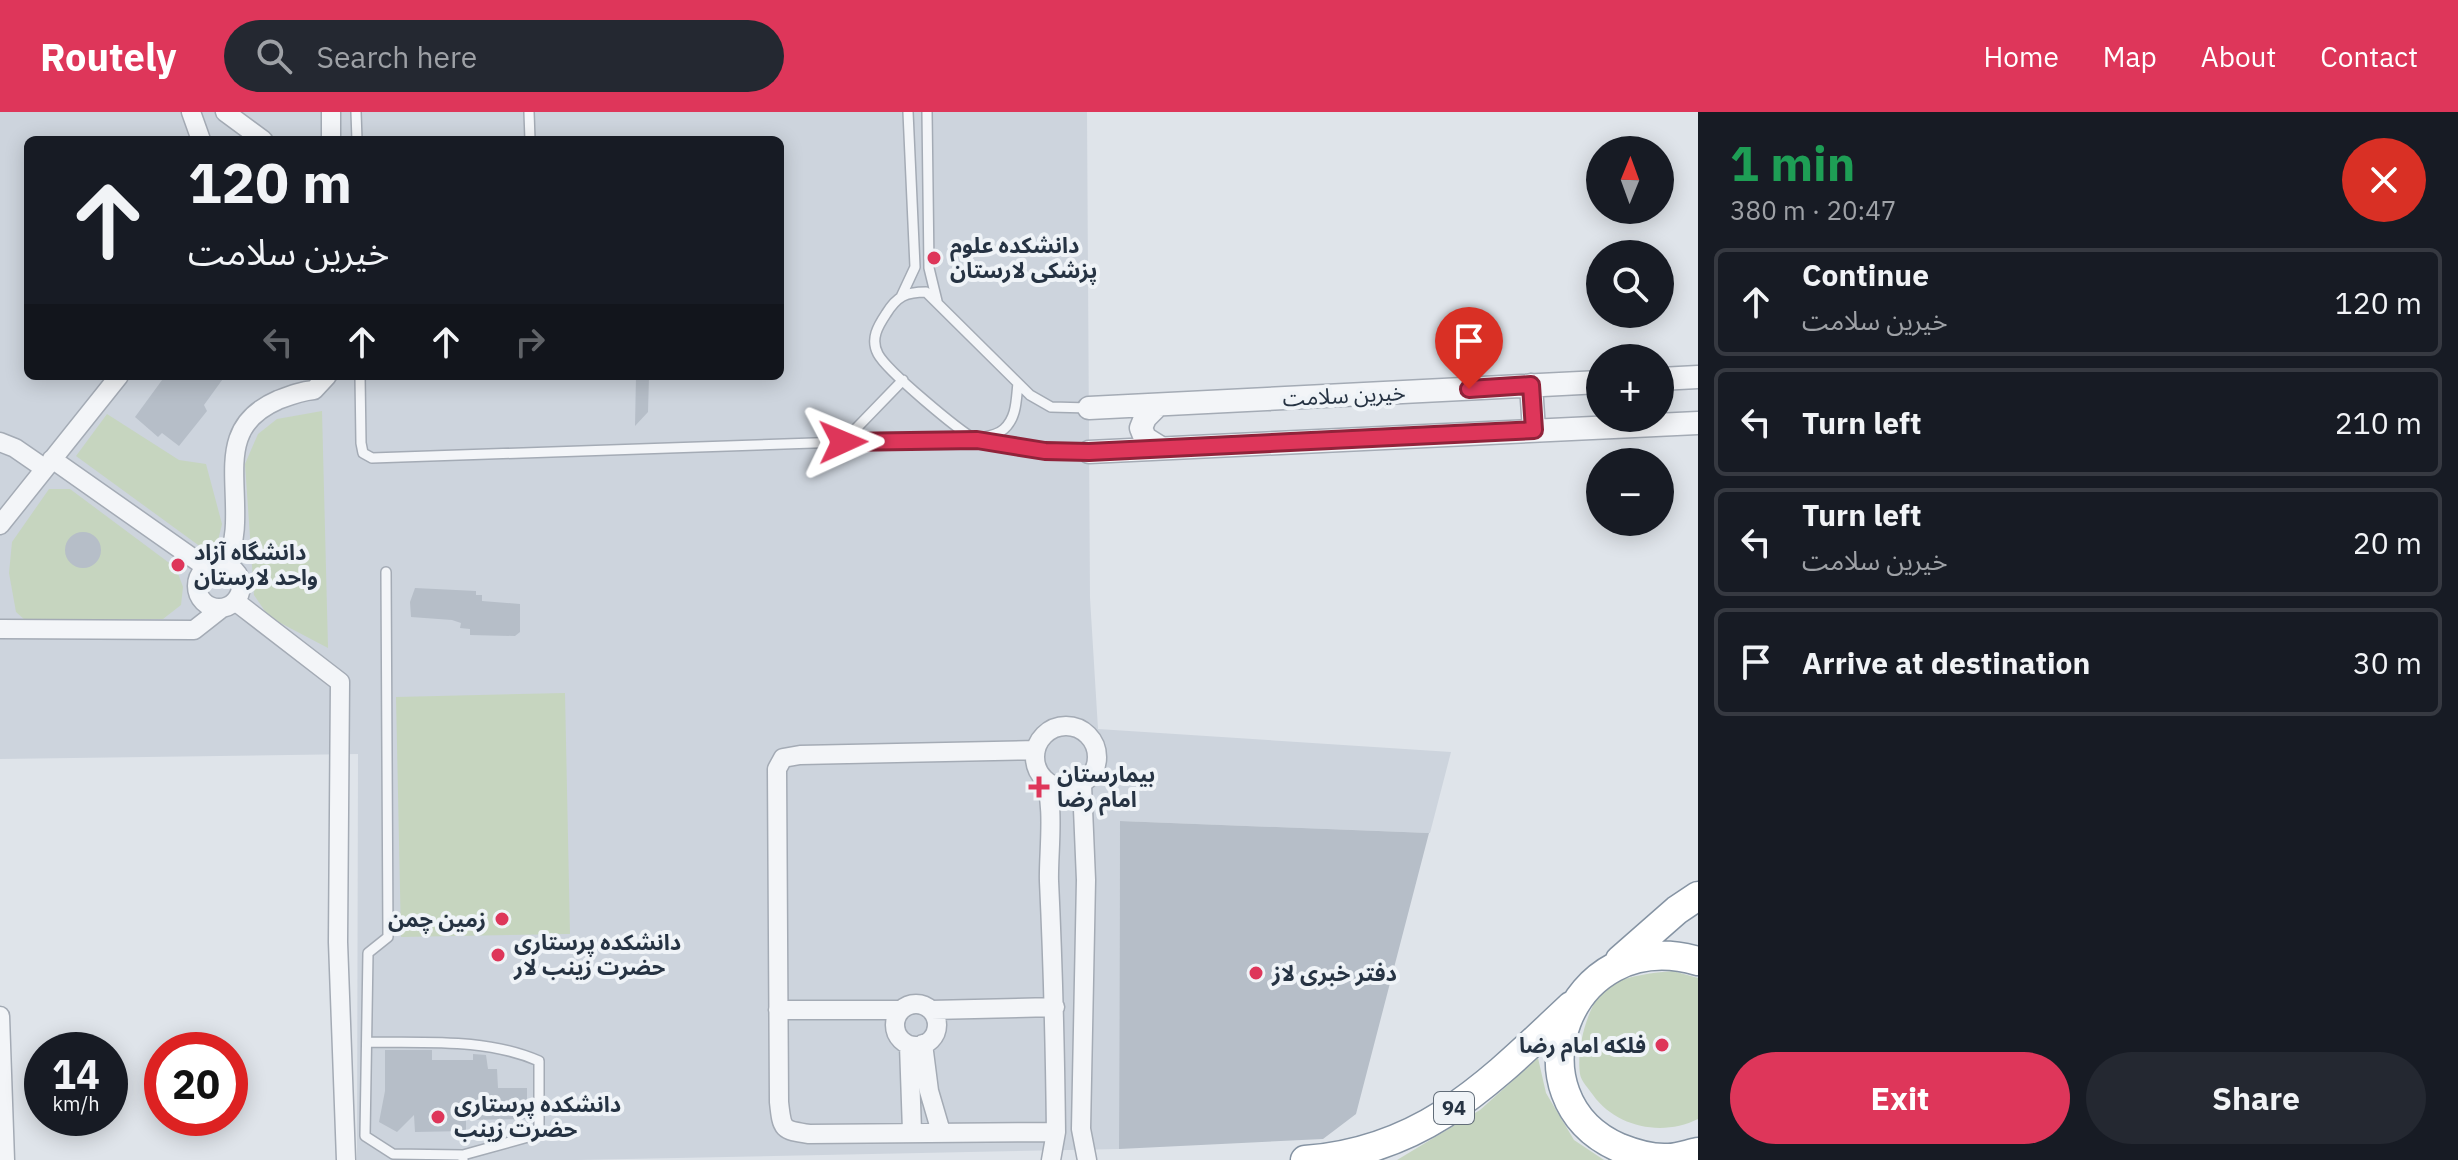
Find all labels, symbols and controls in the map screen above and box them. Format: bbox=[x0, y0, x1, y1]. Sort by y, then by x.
search box bbox=[224, 20, 784, 92]
text: Routely bbox=[40, 32, 176, 81]
icon: search bbox=[252, 34, 296, 78]
text: Search here bbox=[316, 37, 477, 76]
text: Home bbox=[1983, 38, 2059, 75]
text: Map bbox=[2103, 38, 2157, 75]
text: About bbox=[2201, 38, 2276, 75]
text: Contact bbox=[2320, 38, 2418, 75]
text: 1 min bbox=[1730, 132, 1855, 194]
north arrow bbox=[1586, 136, 1674, 224]
map controls bbox=[1586, 136, 1674, 536]
button: close bbox=[2342, 138, 2426, 222]
text: 120 m bbox=[188, 146, 352, 218]
icon: ahead bbox=[56, 168, 160, 272]
text: 380 m · 20:47 bbox=[1730, 193, 1896, 227]
text: خیرین سلامت bbox=[188, 228, 389, 275]
place label: دانشکده علوم پزشکی لارستان bbox=[950, 230, 1097, 285]
button: search bbox=[1586, 240, 1674, 328]
marker: دانشکده علوم پزشکی لارستان bbox=[925, 249, 943, 267]
text: Continue bbox=[1802, 255, 1929, 294]
icon: ahead bbox=[1734, 280, 1778, 324]
text: 120 m bbox=[2335, 283, 2422, 322]
text: خیرین سلامت bbox=[1802, 303, 1947, 337]
pin bbox=[1435, 307, 1503, 389]
icon: arrive bbox=[1447, 319, 1491, 363]
icon: left bbox=[256, 320, 300, 364]
icon: ahead bbox=[340, 320, 384, 364]
icon: ahead bbox=[424, 320, 468, 364]
icon: right bbox=[508, 320, 552, 364]
button: + bbox=[1586, 344, 1674, 432]
street label: خیرین سلامت bbox=[1282, 377, 1406, 412]
position arrow bbox=[801, 400, 885, 484]
icon: left bbox=[1734, 400, 1778, 444]
text: Turn left bbox=[1802, 403, 1921, 442]
text: 210 m bbox=[2335, 403, 2422, 442]
button: − bbox=[1586, 448, 1674, 536]
text: Turn left bbox=[1802, 495, 1921, 534]
icon: left bbox=[1734, 520, 1778, 564]
text: 20 m bbox=[2353, 523, 2422, 562]
place label: دانشگاه آزاد واحد لارستان bbox=[194, 537, 318, 591]
text: خیرین سلامت bbox=[1802, 543, 1947, 577]
marker: دانشگاه آزاد واحد لارستان bbox=[169, 556, 187, 574]
icon: arrive bbox=[1734, 640, 1778, 684]
text: Arrive at destination bbox=[1802, 643, 2090, 682]
text: 30 m bbox=[2353, 643, 2422, 682]
place label: بیمارستان امام رضا bbox=[1057, 759, 1155, 816]
marker: بیمارستان امام رضا bbox=[1028, 776, 1050, 798]
place label: زمین چمن bbox=[388, 904, 486, 934]
marker: زمین چمن bbox=[493, 910, 511, 928]
place label: دانشکده پرستاری حضرت زینب لار bbox=[513, 927, 681, 981]
marker: دانشکده پرستاری حضرت زینب لار bbox=[489, 946, 507, 964]
place label: دفتر خبری لاز bbox=[1271, 958, 1397, 987]
marker: دفتر خبری لاز bbox=[1247, 964, 1265, 982]
place label: فلكه امام رضا bbox=[1519, 1030, 1646, 1062]
speed limit sign: 20 bbox=[144, 1032, 248, 1136]
marker: فلكه امام رضا bbox=[1653, 1036, 1671, 1054]
text: 14 bbox=[52, 1048, 100, 1100]
button: Exit bbox=[1730, 1052, 2070, 1144]
button: Share bbox=[2086, 1052, 2426, 1144]
place label: دانشکده پرستاری حضرت زینب bbox=[454, 1089, 621, 1143]
text: km/h bbox=[52, 1090, 100, 1117]
road number: 94 bbox=[1434, 1092, 1474, 1124]
marker: دانشکده پرستاری حضرت زینب bbox=[429, 1108, 447, 1126]

